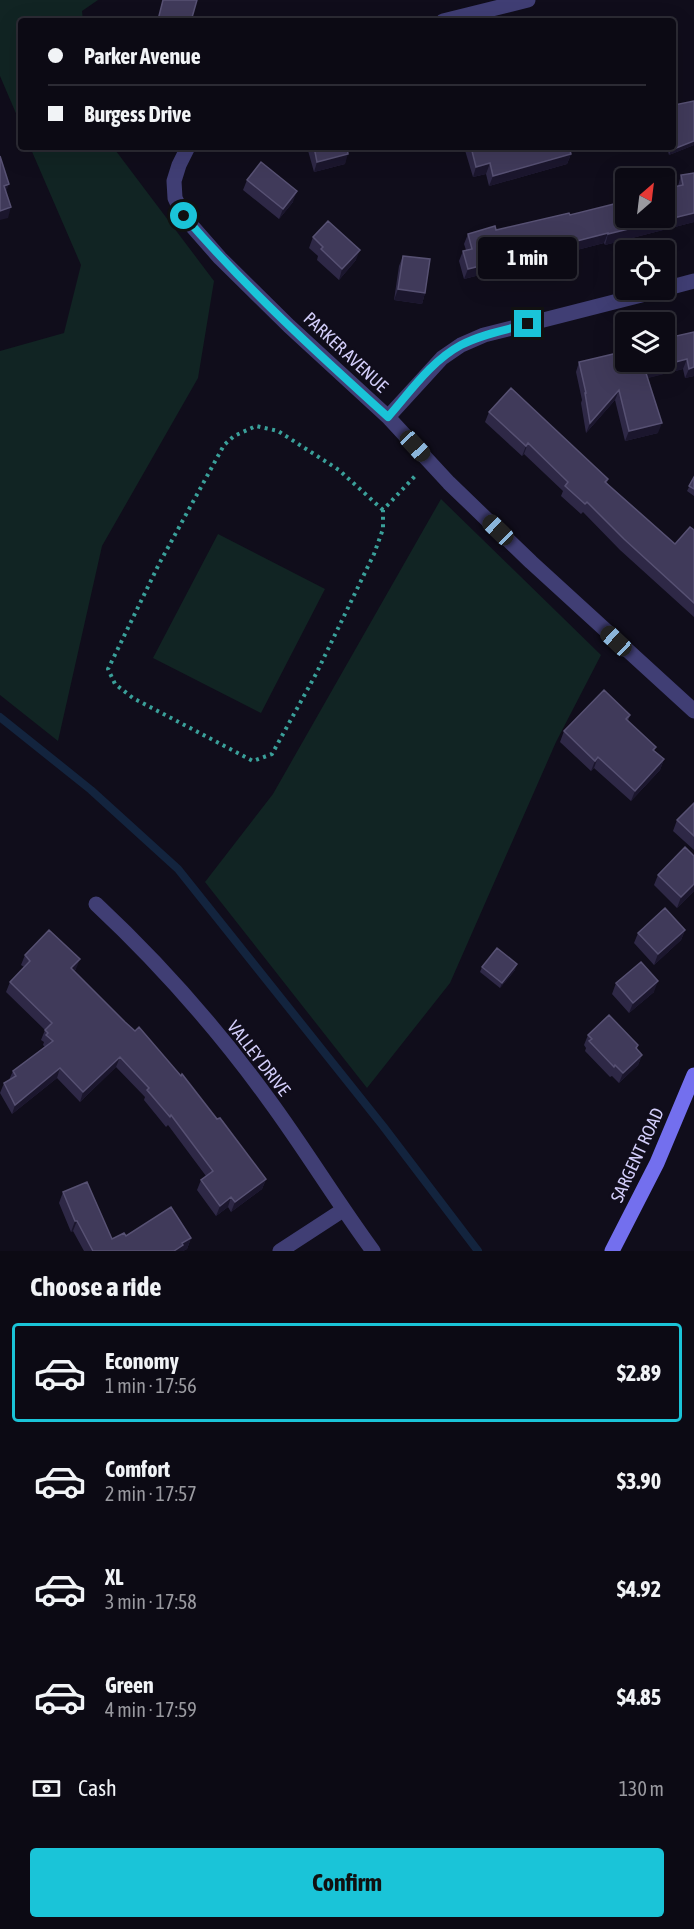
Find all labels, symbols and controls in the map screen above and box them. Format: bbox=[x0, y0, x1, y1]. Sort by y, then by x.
text: Parker Avenue bbox=[84, 43, 201, 69]
text: Burgess Drive bbox=[84, 101, 191, 127]
north arrow bbox=[615, 168, 675, 228]
map controls bbox=[615, 168, 675, 372]
route start bbox=[170, 202, 197, 229]
callout: 1 min bbox=[478, 237, 578, 279]
button: locate bbox=[615, 240, 675, 300]
text: 1 min bbox=[507, 246, 548, 269]
street label: PARKER AVENUE bbox=[299, 308, 393, 397]
route end bbox=[514, 310, 541, 337]
button: layers bbox=[615, 312, 675, 372]
car bbox=[396, 427, 434, 465]
car bbox=[479, 511, 517, 549]
car bbox=[597, 622, 635, 660]
street label: VALLEY DRIVE bbox=[223, 1016, 295, 1100]
street label: SARGENT ROAD bbox=[606, 1105, 668, 1205]
text: Choose a ride bbox=[30, 1271, 162, 1302]
icon: car bbox=[33, 1346, 87, 1400]
text: Economy bbox=[105, 1348, 179, 1374]
text: $2.89 bbox=[617, 1360, 661, 1386]
text: 1 min · 17:56 bbox=[105, 1374, 197, 1397]
icon: car bbox=[33, 1454, 87, 1508]
text: Comfort bbox=[105, 1456, 170, 1482]
text: $3.90 bbox=[617, 1468, 661, 1494]
text: 2 min · 17:57 bbox=[105, 1482, 197, 1505]
icon: car bbox=[33, 1562, 87, 1616]
text: XL bbox=[105, 1564, 123, 1590]
text: $4.92 bbox=[617, 1576, 661, 1602]
text: 3 min · 17:58 bbox=[105, 1590, 197, 1613]
icon: car bbox=[33, 1670, 87, 1724]
text: Green bbox=[105, 1672, 154, 1698]
text: $4.85 bbox=[617, 1684, 661, 1710]
text: 4 min · 17:59 bbox=[105, 1698, 197, 1721]
icon: cash bbox=[30, 1772, 63, 1805]
text: Cash bbox=[78, 1775, 117, 1801]
text: 130 m bbox=[619, 1777, 664, 1800]
button: Confirm bbox=[30, 1848, 664, 1917]

